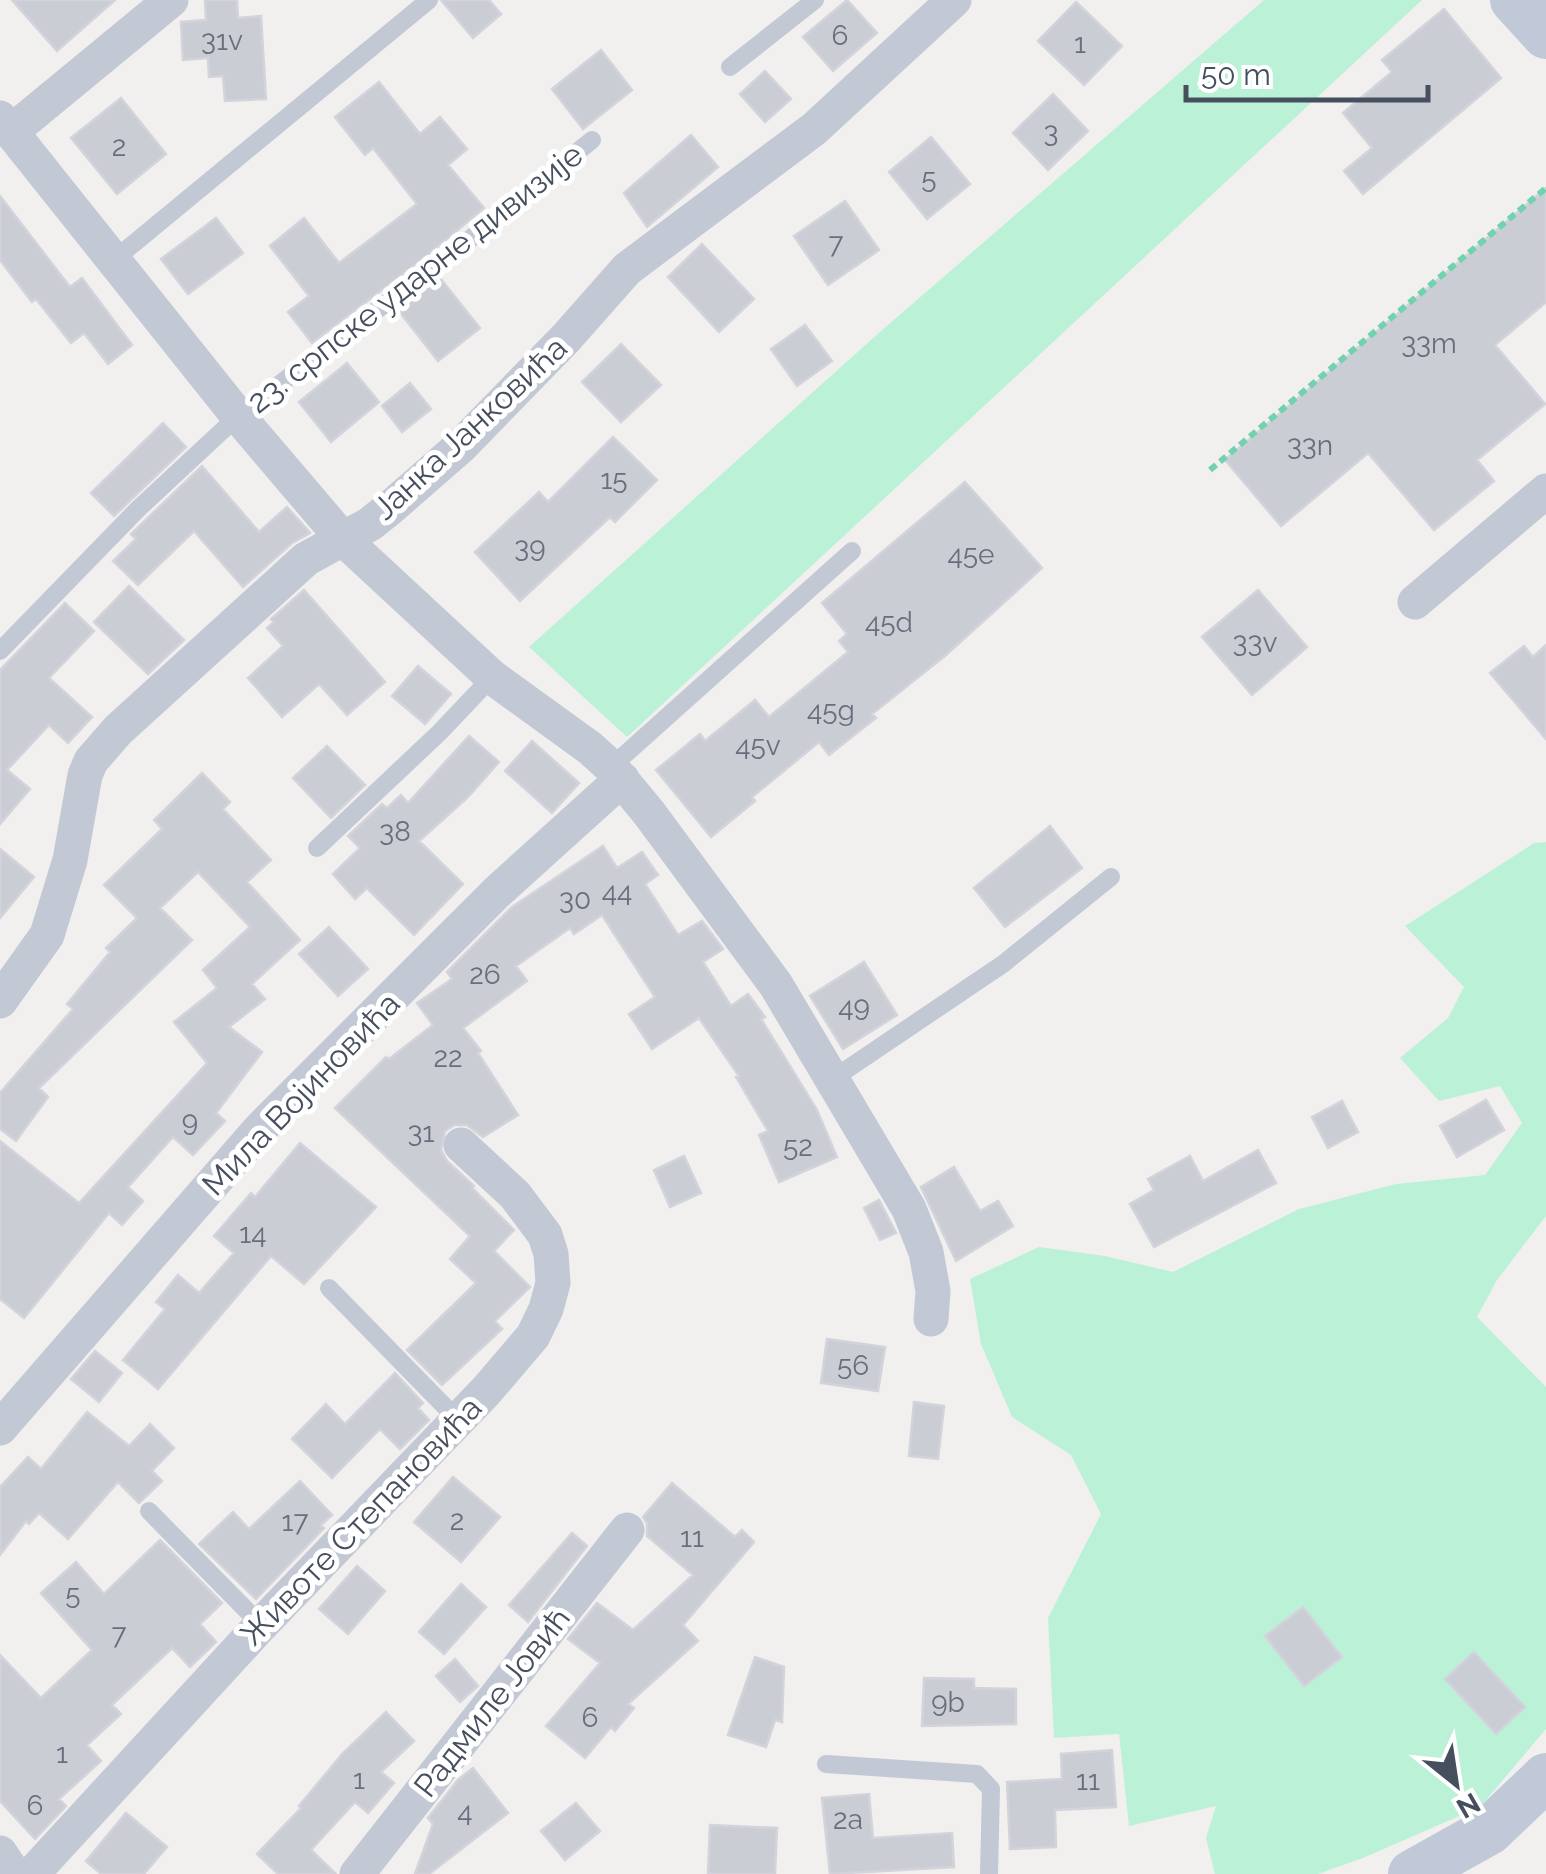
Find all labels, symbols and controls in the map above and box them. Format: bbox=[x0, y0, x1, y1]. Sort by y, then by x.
house number: 6 bbox=[832, 19, 848, 52]
house number: 31v bbox=[201, 24, 243, 57]
house number: 1 bbox=[1074, 27, 1086, 60]
scale bar bbox=[1186, 40, 1428, 102]
text: 50 m bbox=[1201, 57, 1271, 92]
house number: 3 bbox=[1044, 116, 1058, 149]
house number: 2 bbox=[112, 130, 126, 163]
street label: 23. српске ударне дивизије bbox=[240, 135, 590, 420]
house number: 5 bbox=[921, 162, 937, 195]
house number: 7 bbox=[829, 227, 844, 260]
house number: 33m bbox=[1401, 327, 1457, 360]
street label: Јанка Јанковића bbox=[365, 329, 574, 527]
house number: 33n bbox=[1287, 429, 1333, 462]
house number: 15 bbox=[600, 463, 628, 496]
house number: 39 bbox=[514, 531, 546, 564]
house number: 45e bbox=[948, 538, 994, 571]
house number: 45d bbox=[865, 606, 913, 639]
house number: 33v bbox=[1233, 626, 1277, 659]
house number: 45g bbox=[807, 694, 855, 727]
house number: 45v bbox=[735, 729, 781, 762]
house number: 38 bbox=[379, 815, 411, 848]
house number: 44 bbox=[602, 875, 632, 908]
house number: 30 bbox=[559, 883, 591, 916]
house number: 26 bbox=[469, 958, 501, 991]
street label: Мила Војиновића bbox=[194, 985, 407, 1203]
house number: 49 bbox=[838, 990, 870, 1023]
house number: 22 bbox=[433, 1041, 463, 1074]
house number: 9 bbox=[182, 1105, 198, 1138]
house number: 31 bbox=[408, 1116, 434, 1149]
house number: 52 bbox=[783, 1130, 813, 1163]
house number: 14 bbox=[239, 1217, 267, 1250]
house number: 56 bbox=[837, 1349, 869, 1382]
street label: Животе Степановића bbox=[233, 1389, 489, 1652]
house number: 2 bbox=[450, 1504, 464, 1537]
house number: 17 bbox=[282, 1505, 308, 1538]
house number: 11 bbox=[680, 1521, 704, 1554]
house number: 5 bbox=[65, 1578, 81, 1611]
street label: Радмиле Јовић bbox=[406, 1600, 577, 1804]
house number: 7 bbox=[112, 1618, 127, 1651]
house number: 9b bbox=[931, 1686, 965, 1719]
house number: 6 bbox=[582, 1701, 598, 1734]
north arrow bbox=[1406, 1734, 1506, 1834]
house number: 1 bbox=[56, 1737, 68, 1770]
house number: 1 bbox=[353, 1763, 365, 1796]
house number: 11 bbox=[1076, 1764, 1100, 1797]
text: N bbox=[1451, 1786, 1486, 1825]
house number: 6 bbox=[27, 1789, 43, 1822]
house number: 4 bbox=[457, 1795, 473, 1828]
house number: 2a bbox=[833, 1803, 863, 1836]

